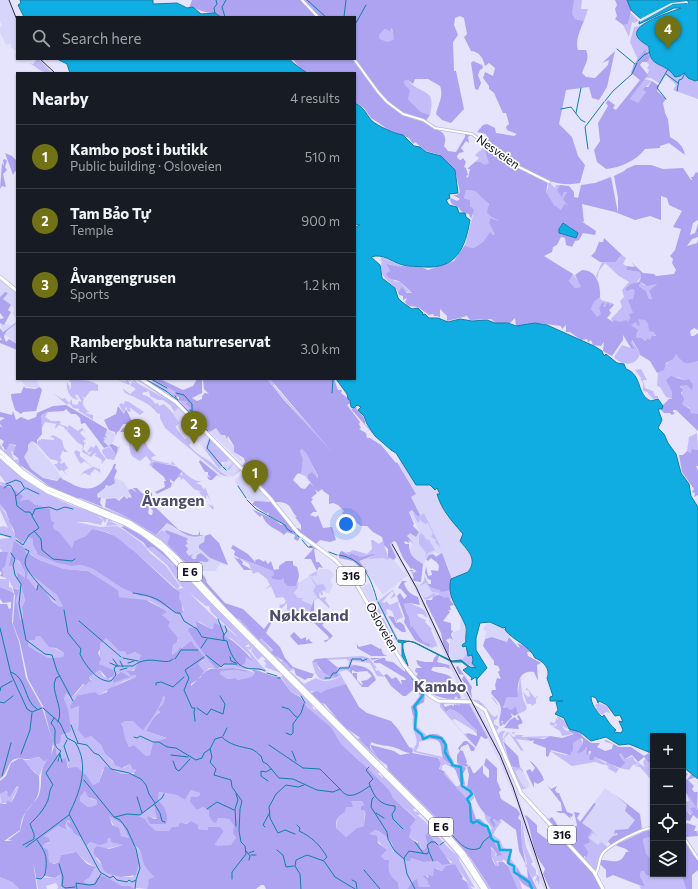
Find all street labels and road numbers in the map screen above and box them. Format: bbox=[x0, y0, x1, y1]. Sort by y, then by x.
street label: Nesveien bbox=[474, 131, 523, 171]
road number: E 6 bbox=[178, 563, 202, 581]
road number: 316 bbox=[337, 567, 365, 585]
street label: Osloveien bbox=[364, 600, 402, 653]
road number: E 6 bbox=[429, 818, 453, 836]
road number: 316 bbox=[548, 826, 576, 844]

